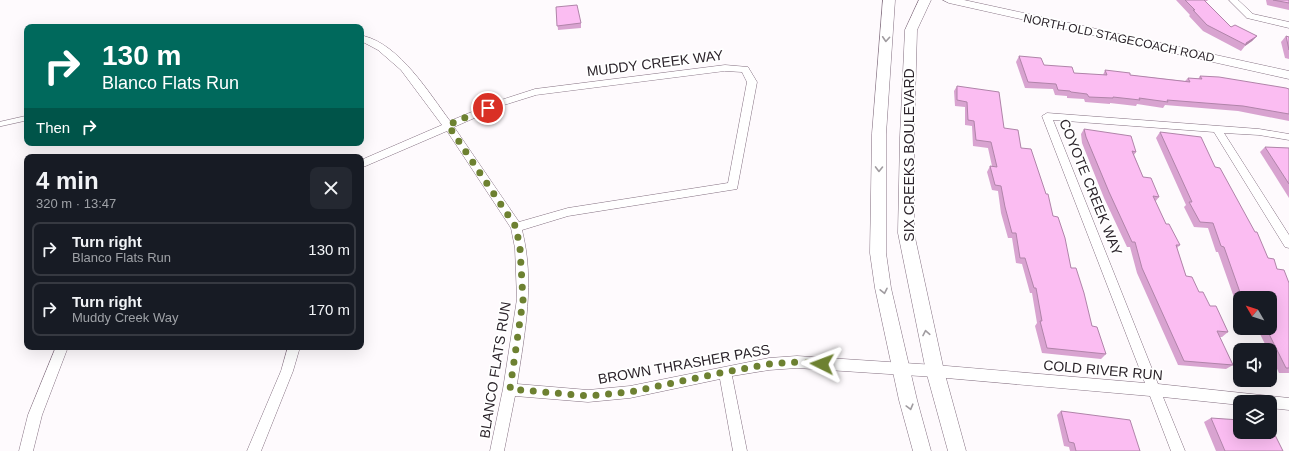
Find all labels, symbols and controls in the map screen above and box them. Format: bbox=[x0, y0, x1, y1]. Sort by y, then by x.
street label: NORTH OLD STAGECOACH ROAD bbox=[1022, 11, 1216, 65]
one-way arrow bbox=[881, 36, 890, 42]
icon: right bbox=[36, 40, 88, 92]
text: 130 m bbox=[102, 40, 181, 71]
street label: MUDDY CREEK WAY bbox=[586, 47, 725, 79]
street label: SIX CREEKS BOULEVARD bbox=[901, 68, 917, 242]
text: Blanco Flats Run bbox=[102, 73, 239, 93]
pin bbox=[471, 91, 505, 125]
icon: arrive bbox=[477, 97, 499, 119]
icon: right bbox=[78, 116, 100, 138]
street label: COYOTE CREEK WAY bbox=[1056, 117, 1126, 258]
text: Then bbox=[36, 119, 70, 136]
one-way arrow bbox=[874, 166, 883, 172]
text: 4 min bbox=[36, 167, 99, 194]
button: close bbox=[310, 167, 352, 209]
text: 320 m · 13:47 bbox=[36, 196, 116, 211]
text: Turn right bbox=[72, 233, 142, 250]
icon: right bbox=[38, 238, 60, 260]
text: 130 m bbox=[308, 241, 350, 258]
text: Blanco Flats Run bbox=[72, 250, 171, 265]
one-way arrow bbox=[879, 288, 887, 294]
north arrow bbox=[1233, 291, 1277, 335]
map controls bbox=[1233, 291, 1277, 439]
text: Turn right bbox=[72, 293, 142, 310]
icon: right bbox=[38, 298, 60, 320]
street label: BLANCO FLATS RUN bbox=[476, 300, 514, 440]
text: 170 m bbox=[308, 301, 350, 318]
text: Muddy Creek Way bbox=[72, 310, 178, 325]
one-way arrow bbox=[922, 330, 931, 336]
street label: BROWN THRASHER PASS bbox=[597, 341, 771, 387]
position arrow bbox=[801, 343, 843, 385]
button: sound bbox=[1233, 343, 1277, 387]
street label: COLD RIVER RUN bbox=[1043, 357, 1163, 383]
button: layers bbox=[1233, 395, 1277, 439]
one-way arrow bbox=[905, 403, 914, 410]

